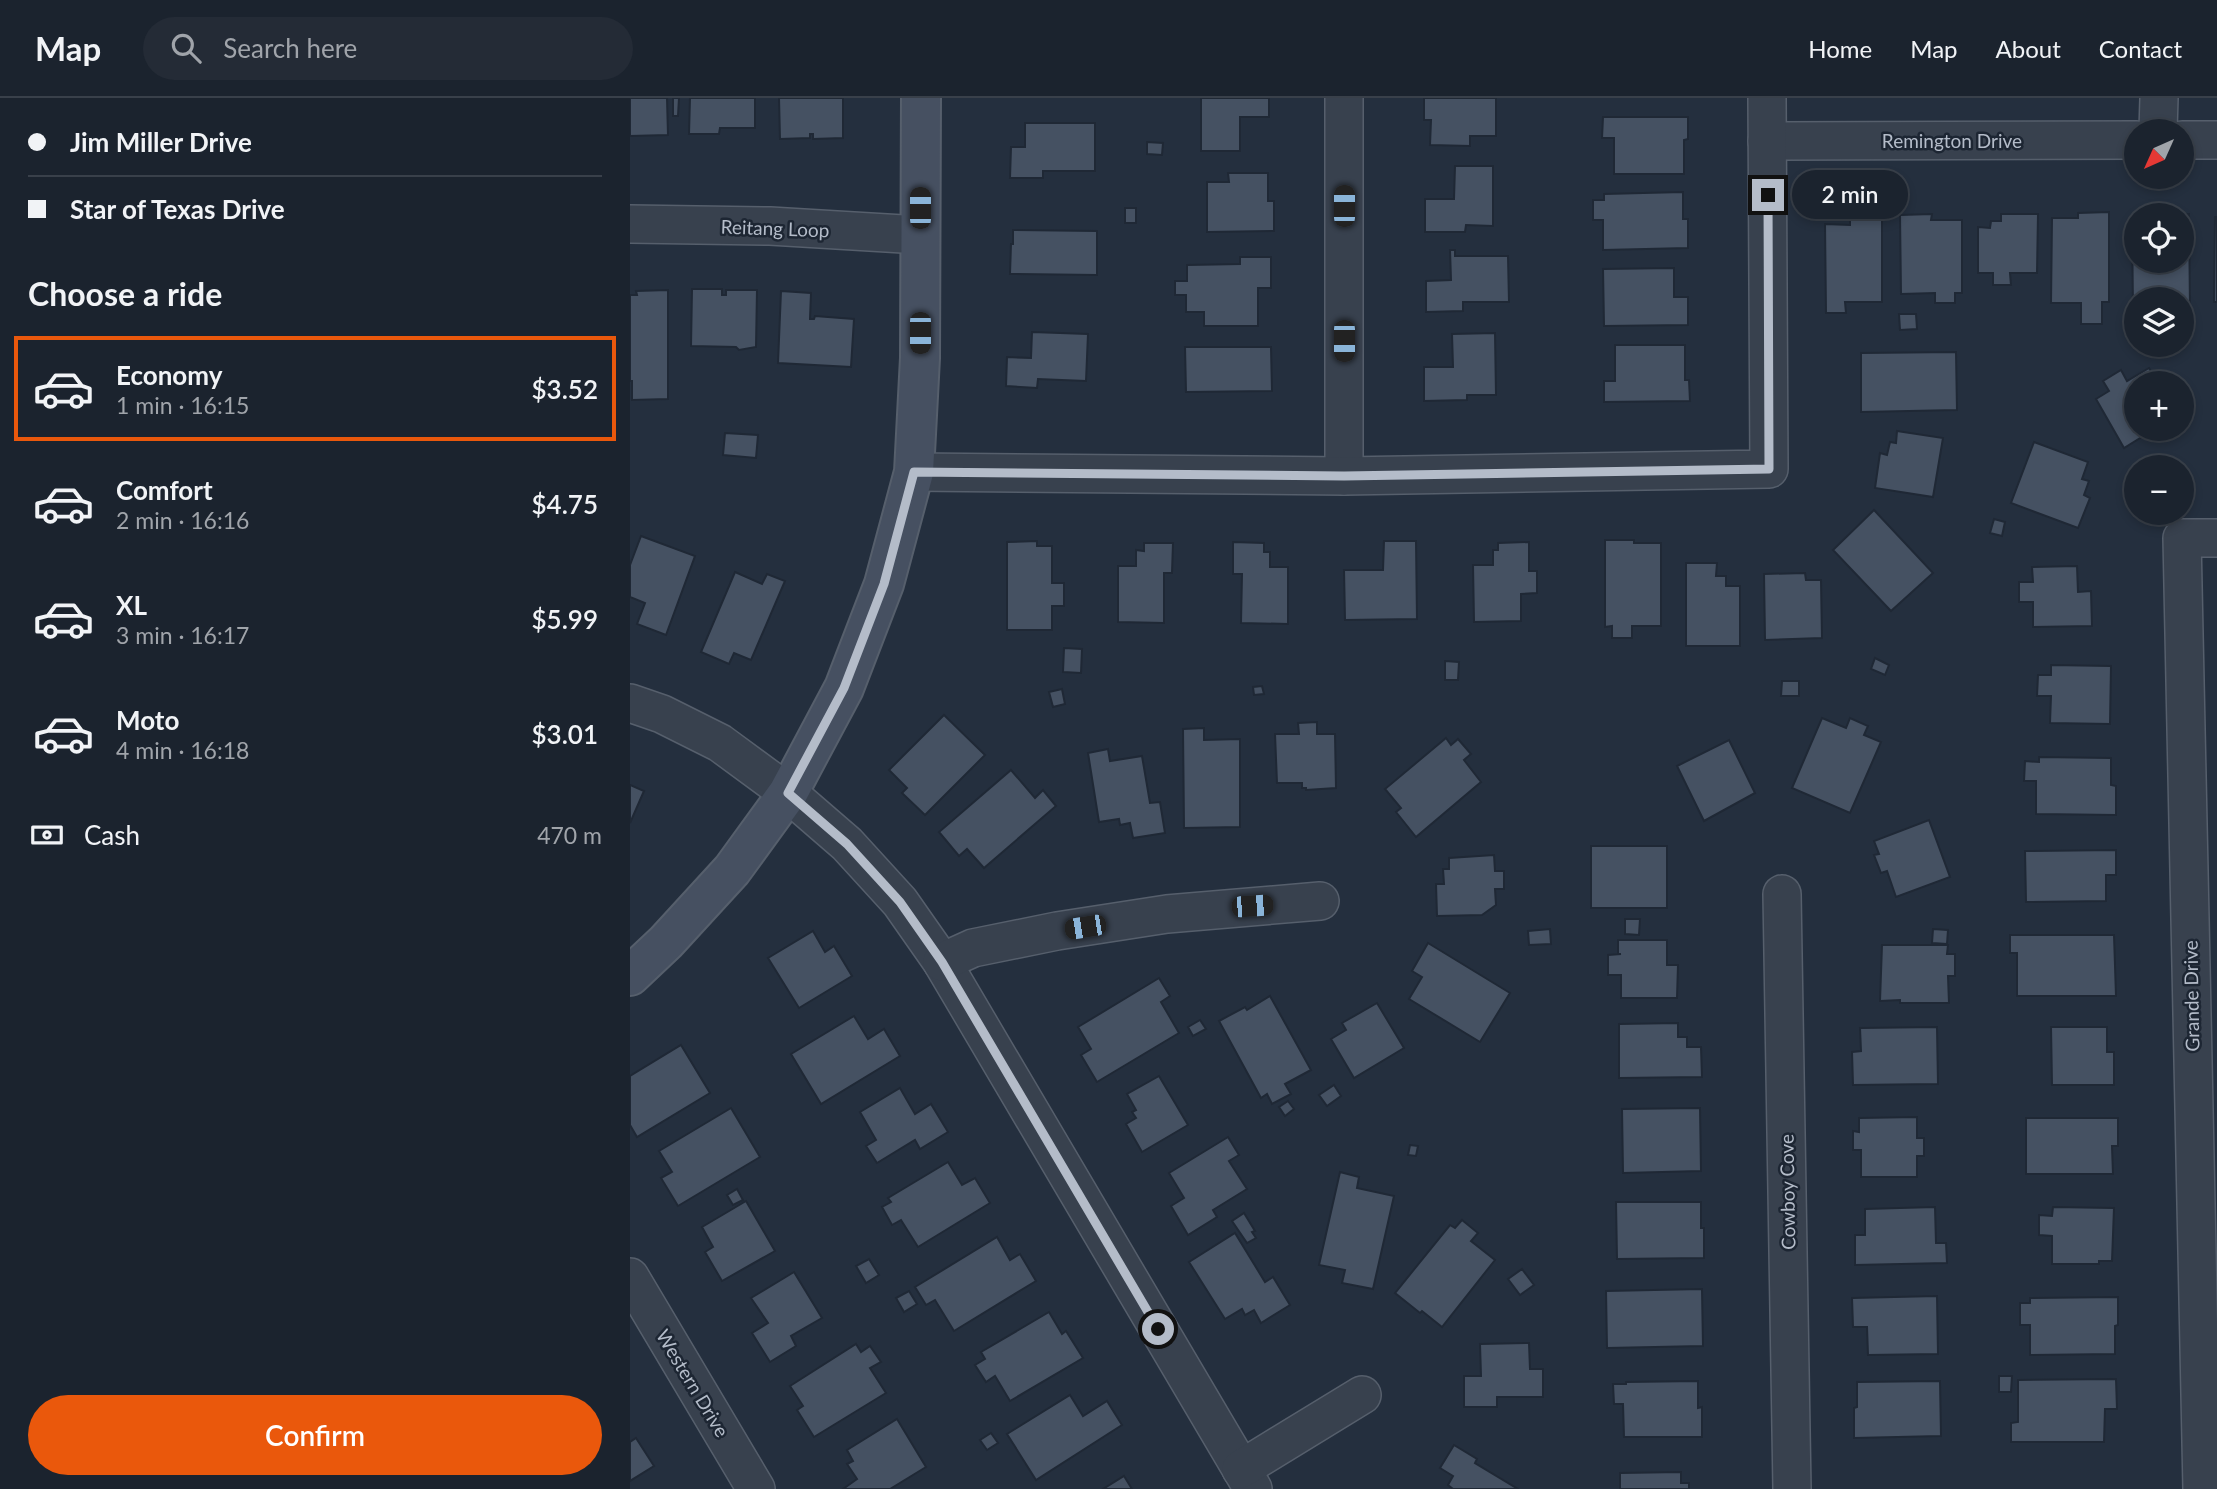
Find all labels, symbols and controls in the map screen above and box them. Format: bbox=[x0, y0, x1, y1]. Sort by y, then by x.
search box bbox=[143, 17, 633, 80]
text: Map bbox=[35, 28, 101, 68]
icon: search bbox=[167, 29, 205, 67]
text: Search here bbox=[223, 32, 357, 64]
text: Home bbox=[1808, 34, 1872, 63]
text: Map bbox=[1910, 34, 1958, 63]
text: About bbox=[1996, 34, 2061, 63]
text: Contact bbox=[2099, 34, 2182, 63]
north arrow bbox=[2124, 119, 2194, 189]
map controls bbox=[2124, 119, 2194, 525]
text: Jim Miller Drive bbox=[70, 126, 252, 158]
street label: Remington Drive bbox=[1882, 129, 2022, 152]
callout: 2 min bbox=[1792, 170, 1908, 220]
route end bbox=[1752, 179, 1784, 211]
text: 2 min bbox=[1822, 180, 1878, 208]
car bbox=[1334, 185, 1355, 227]
car bbox=[910, 187, 931, 229]
text: Star of Texas Drive bbox=[70, 193, 285, 225]
button: locate bbox=[2124, 203, 2194, 273]
street label: Reitang Loop bbox=[720, 215, 830, 241]
text: Choose a ride bbox=[28, 274, 222, 313]
button: layers bbox=[2124, 287, 2194, 357]
car bbox=[910, 312, 931, 354]
car bbox=[1334, 320, 1355, 362]
icon: car bbox=[32, 357, 95, 420]
text: Economy bbox=[116, 359, 222, 391]
button: + bbox=[2124, 371, 2194, 441]
text: $3.52 bbox=[532, 373, 598, 405]
text: 1 min · 16:15 bbox=[116, 391, 249, 419]
button: − bbox=[2124, 455, 2194, 525]
icon: car bbox=[32, 472, 95, 535]
text: Comfort bbox=[116, 474, 213, 506]
text: $4.75 bbox=[532, 488, 598, 520]
text: 2 min · 16:16 bbox=[116, 506, 249, 534]
icon: car bbox=[32, 587, 95, 650]
text: XL bbox=[116, 589, 147, 621]
text: $5.99 bbox=[532, 603, 598, 635]
text: 3 min · 16:17 bbox=[116, 621, 249, 649]
icon: car bbox=[32, 702, 95, 765]
text: Moto bbox=[116, 704, 179, 736]
text: $3.01 bbox=[532, 718, 598, 750]
text: 4 min · 16:18 bbox=[116, 736, 249, 764]
icon: cash bbox=[28, 816, 66, 854]
text: Cash bbox=[84, 819, 140, 851]
text: 470 m bbox=[537, 821, 602, 849]
car bbox=[1231, 894, 1274, 918]
car bbox=[1063, 913, 1108, 941]
street label: Grande Drive bbox=[2179, 940, 2203, 1052]
street label: Cowboy Cove bbox=[1774, 1134, 1800, 1250]
route start bbox=[1142, 1313, 1174, 1345]
street label: Western Drive bbox=[652, 1325, 734, 1441]
button: Confirm bbox=[28, 1395, 602, 1475]

